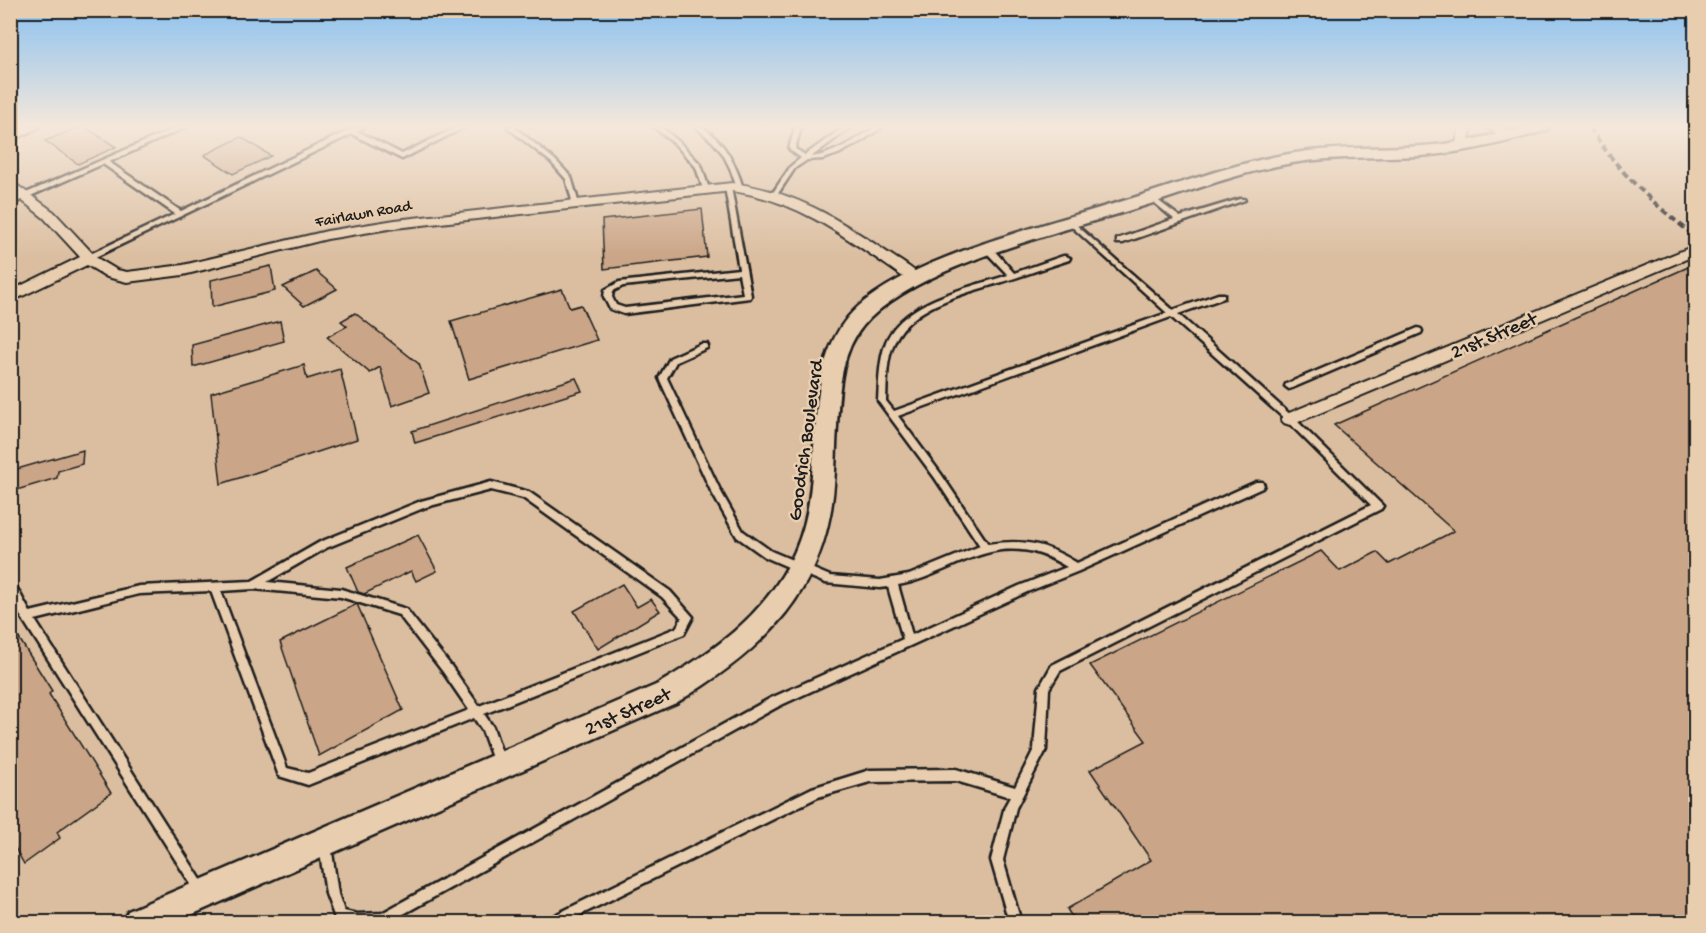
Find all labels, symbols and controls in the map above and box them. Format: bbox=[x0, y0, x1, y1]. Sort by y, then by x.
street label: Fairlawn Road bbox=[313, 197, 415, 233]
street label: 21st Street bbox=[1448, 308, 1543, 366]
street label: Goodrich Boulevard bbox=[785, 356, 830, 522]
street label: 21st Street bbox=[582, 683, 677, 742]

